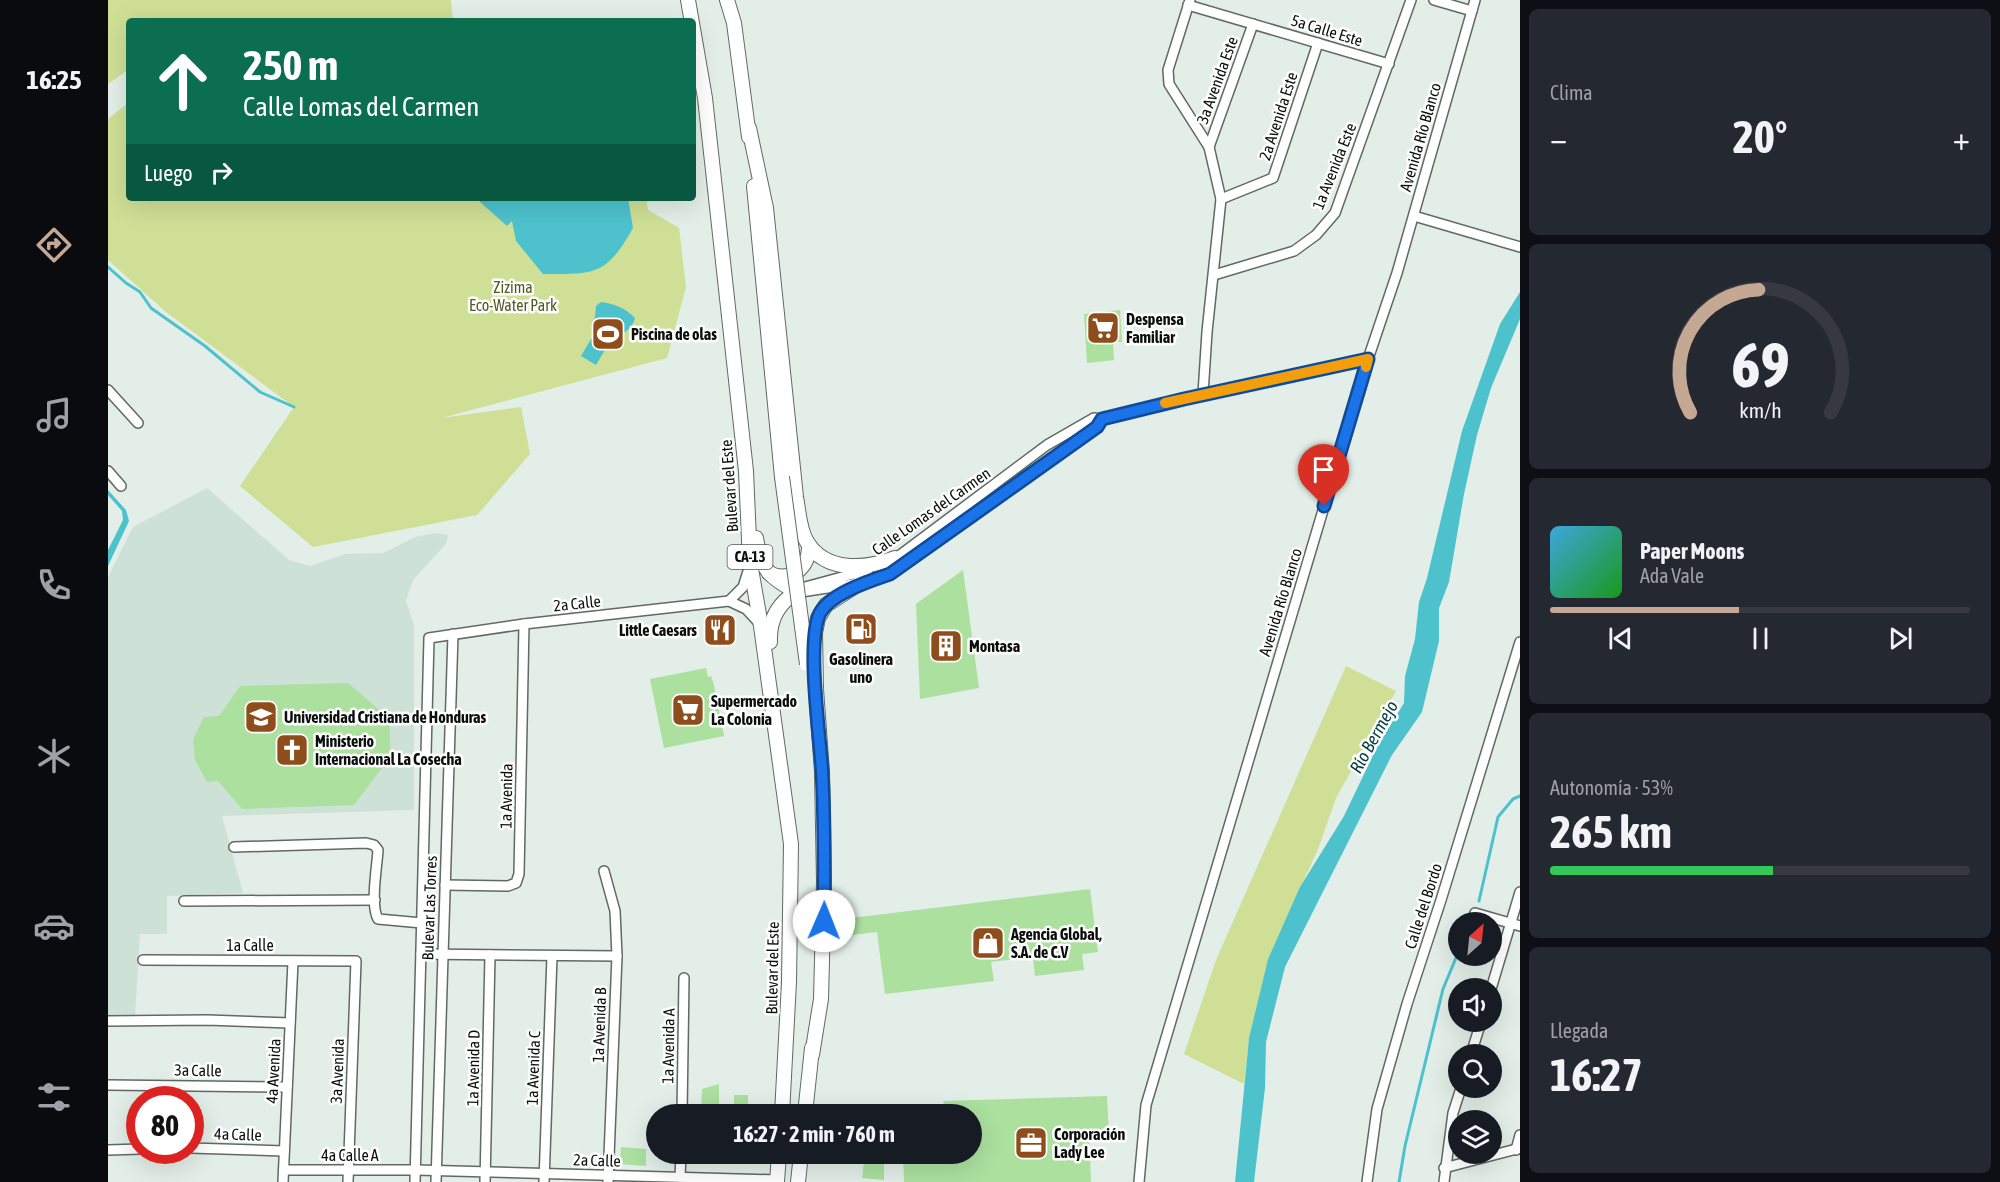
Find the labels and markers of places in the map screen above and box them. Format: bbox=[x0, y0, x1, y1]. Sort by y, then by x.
supermarket icon: Despensa Familiar bbox=[1085, 310, 1121, 346]
place label: Despensa Familiar bbox=[1126, 310, 1184, 346]
sports icon: Piscina de olas bbox=[590, 316, 626, 352]
place label: Piscina de olas bbox=[631, 325, 717, 343]
pin bbox=[1298, 444, 1349, 506]
fuel station icon: Gasolinera uno bbox=[843, 611, 879, 647]
restaurant icon: Little Caesars bbox=[702, 612, 738, 648]
place label: Little Caesars bbox=[619, 621, 697, 639]
building icon: Montasa bbox=[928, 628, 964, 664]
place label: Montasa bbox=[969, 637, 1020, 655]
place label: Gasolinera uno bbox=[829, 650, 893, 686]
supermarket icon: Supermercado La Colonia bbox=[670, 692, 706, 728]
place label: Supermercado La Colonia bbox=[711, 692, 797, 728]
school or university icon: Universidad Cristiana de Honduras bbox=[243, 699, 279, 735]
place label: Universidad Cristiana de Honduras bbox=[284, 708, 487, 726]
church icon: Ministerio Internacional La Cosecha bbox=[274, 732, 310, 768]
place label: Ministerio Internacional La Cosecha bbox=[315, 732, 462, 768]
shop icon: Agencia Global, S.A. de C.V bbox=[970, 925, 1006, 961]
place label: Agencia Global, S.A. de C.V bbox=[1010, 925, 1102, 961]
office icon: Corporación Lady Lee bbox=[1013, 1125, 1049, 1161]
place label: Corporación Lady Lee bbox=[1054, 1125, 1126, 1161]

